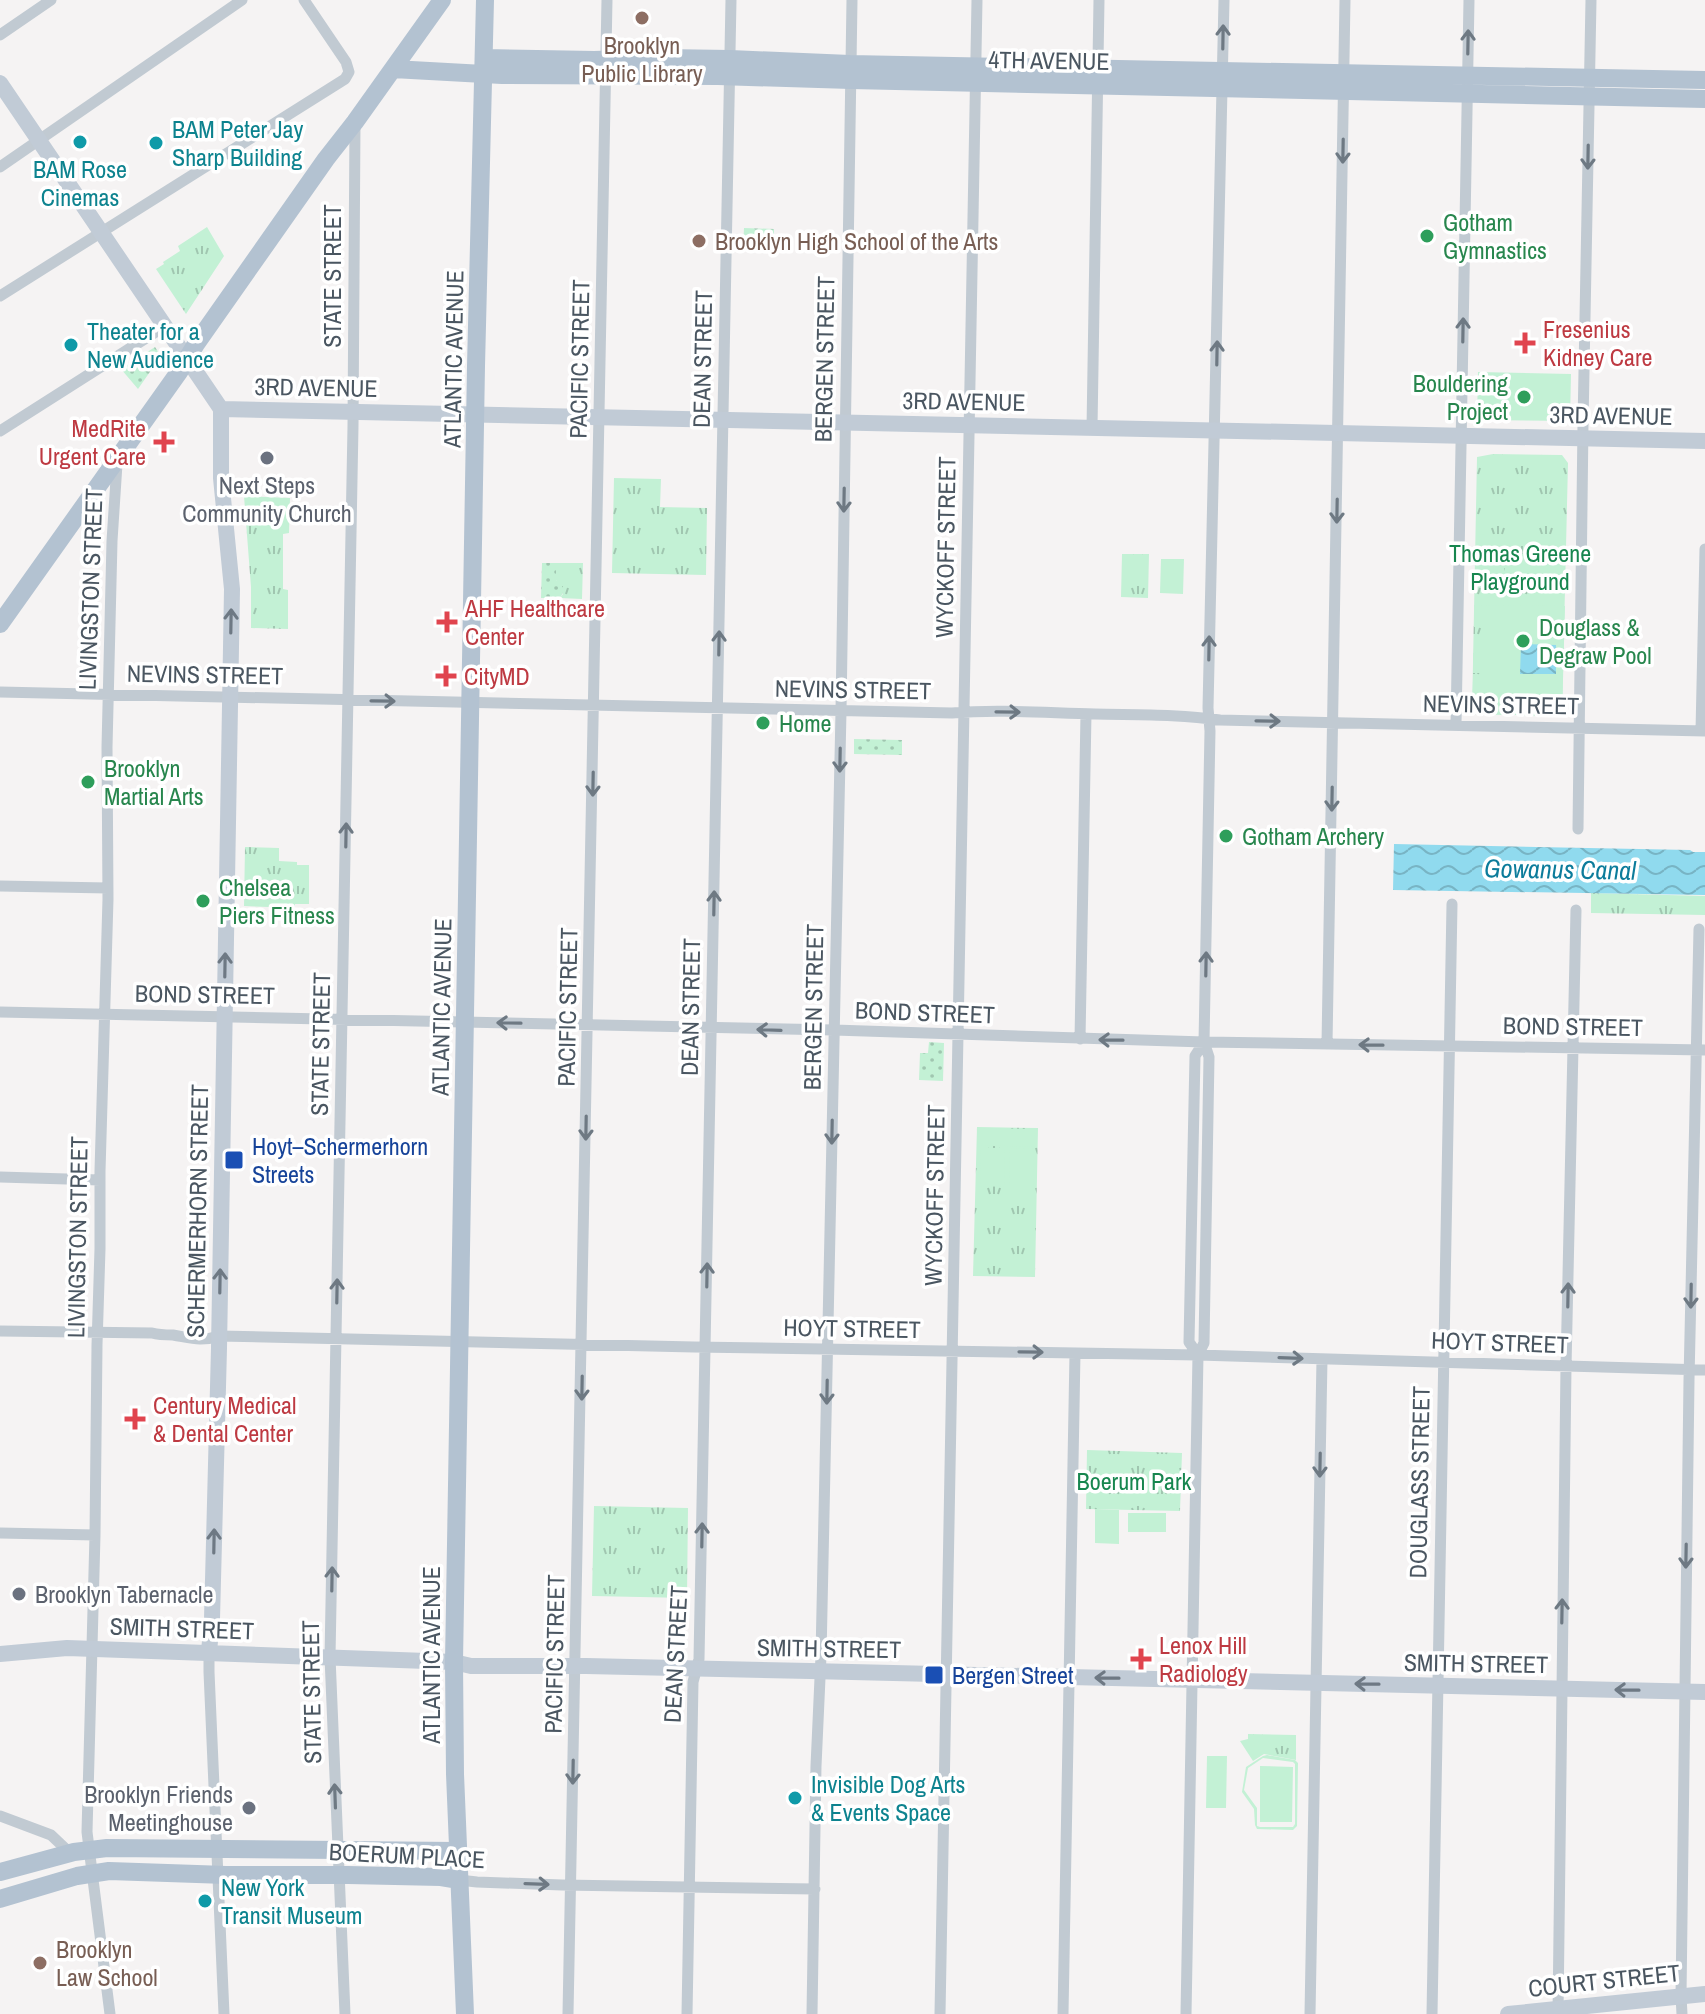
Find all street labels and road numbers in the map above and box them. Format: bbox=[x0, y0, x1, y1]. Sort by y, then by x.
street label: 4TH AVENUE bbox=[988, 43, 1110, 77]
street label: STATE STREET bbox=[316, 204, 348, 348]
street label: ATLANTIC AVENUE bbox=[435, 270, 471, 449]
street label: BERGEN STREET bbox=[807, 276, 841, 442]
street label: PACIFIC STREET bbox=[562, 279, 596, 439]
street label: DEAN STREET bbox=[685, 290, 719, 428]
street label: 3RD AVENUE bbox=[254, 370, 378, 404]
street label: 3RD AVENUE bbox=[902, 384, 1026, 418]
street label: 3RD AVENUE bbox=[1549, 398, 1673, 432]
street label: WYCKOFF STREET bbox=[927, 456, 963, 638]
street label: LIVINGSTON STREET bbox=[70, 488, 110, 690]
street label: NEVINS STREET bbox=[127, 657, 283, 691]
street label: NEVINS STREET bbox=[775, 672, 931, 706]
street label: NEVINS STREET bbox=[1423, 687, 1579, 721]
street label: ATLANTIC AVENUE bbox=[423, 918, 459, 1097]
street label: BERGEN STREET bbox=[796, 924, 830, 1090]
street label: PACIFIC STREET bbox=[550, 927, 584, 1087]
street label: DEAN STREET bbox=[673, 938, 707, 1076]
street label: STATE STREET bbox=[303, 972, 337, 1116]
street label: BOND STREET bbox=[135, 977, 275, 1011]
street label: BOND STREET bbox=[854, 994, 996, 1030]
street label: BOND STREET bbox=[1503, 1009, 1643, 1043]
street label: SCHERMERHORN STREET bbox=[179, 1084, 215, 1338]
street label: WYCKOFF STREET bbox=[916, 1104, 952, 1286]
street label: LIVINGSTON STREET bbox=[59, 1136, 95, 1338]
street label: HOYT STREET bbox=[783, 1311, 921, 1345]
street label: HOYT STREET bbox=[1431, 1324, 1569, 1360]
street label: DOUGLASS STREET bbox=[1401, 1385, 1437, 1579]
street label: ATLANTIC AVENUE bbox=[415, 1566, 447, 1745]
street label: PACIFIC STREET bbox=[537, 1574, 571, 1734]
street label: DEAN STREET bbox=[655, 1584, 695, 1724]
street label: SMITH STREET bbox=[109, 1609, 255, 1647]
street label: STATE STREET bbox=[294, 1620, 328, 1764]
street label: SMITH STREET bbox=[757, 1631, 901, 1665]
street label: SMITH STREET bbox=[1404, 1646, 1548, 1680]
street label: BOERUM PLACE bbox=[328, 1835, 486, 1875]
street label: COURT STREET bbox=[1527, 1956, 1681, 2004]

